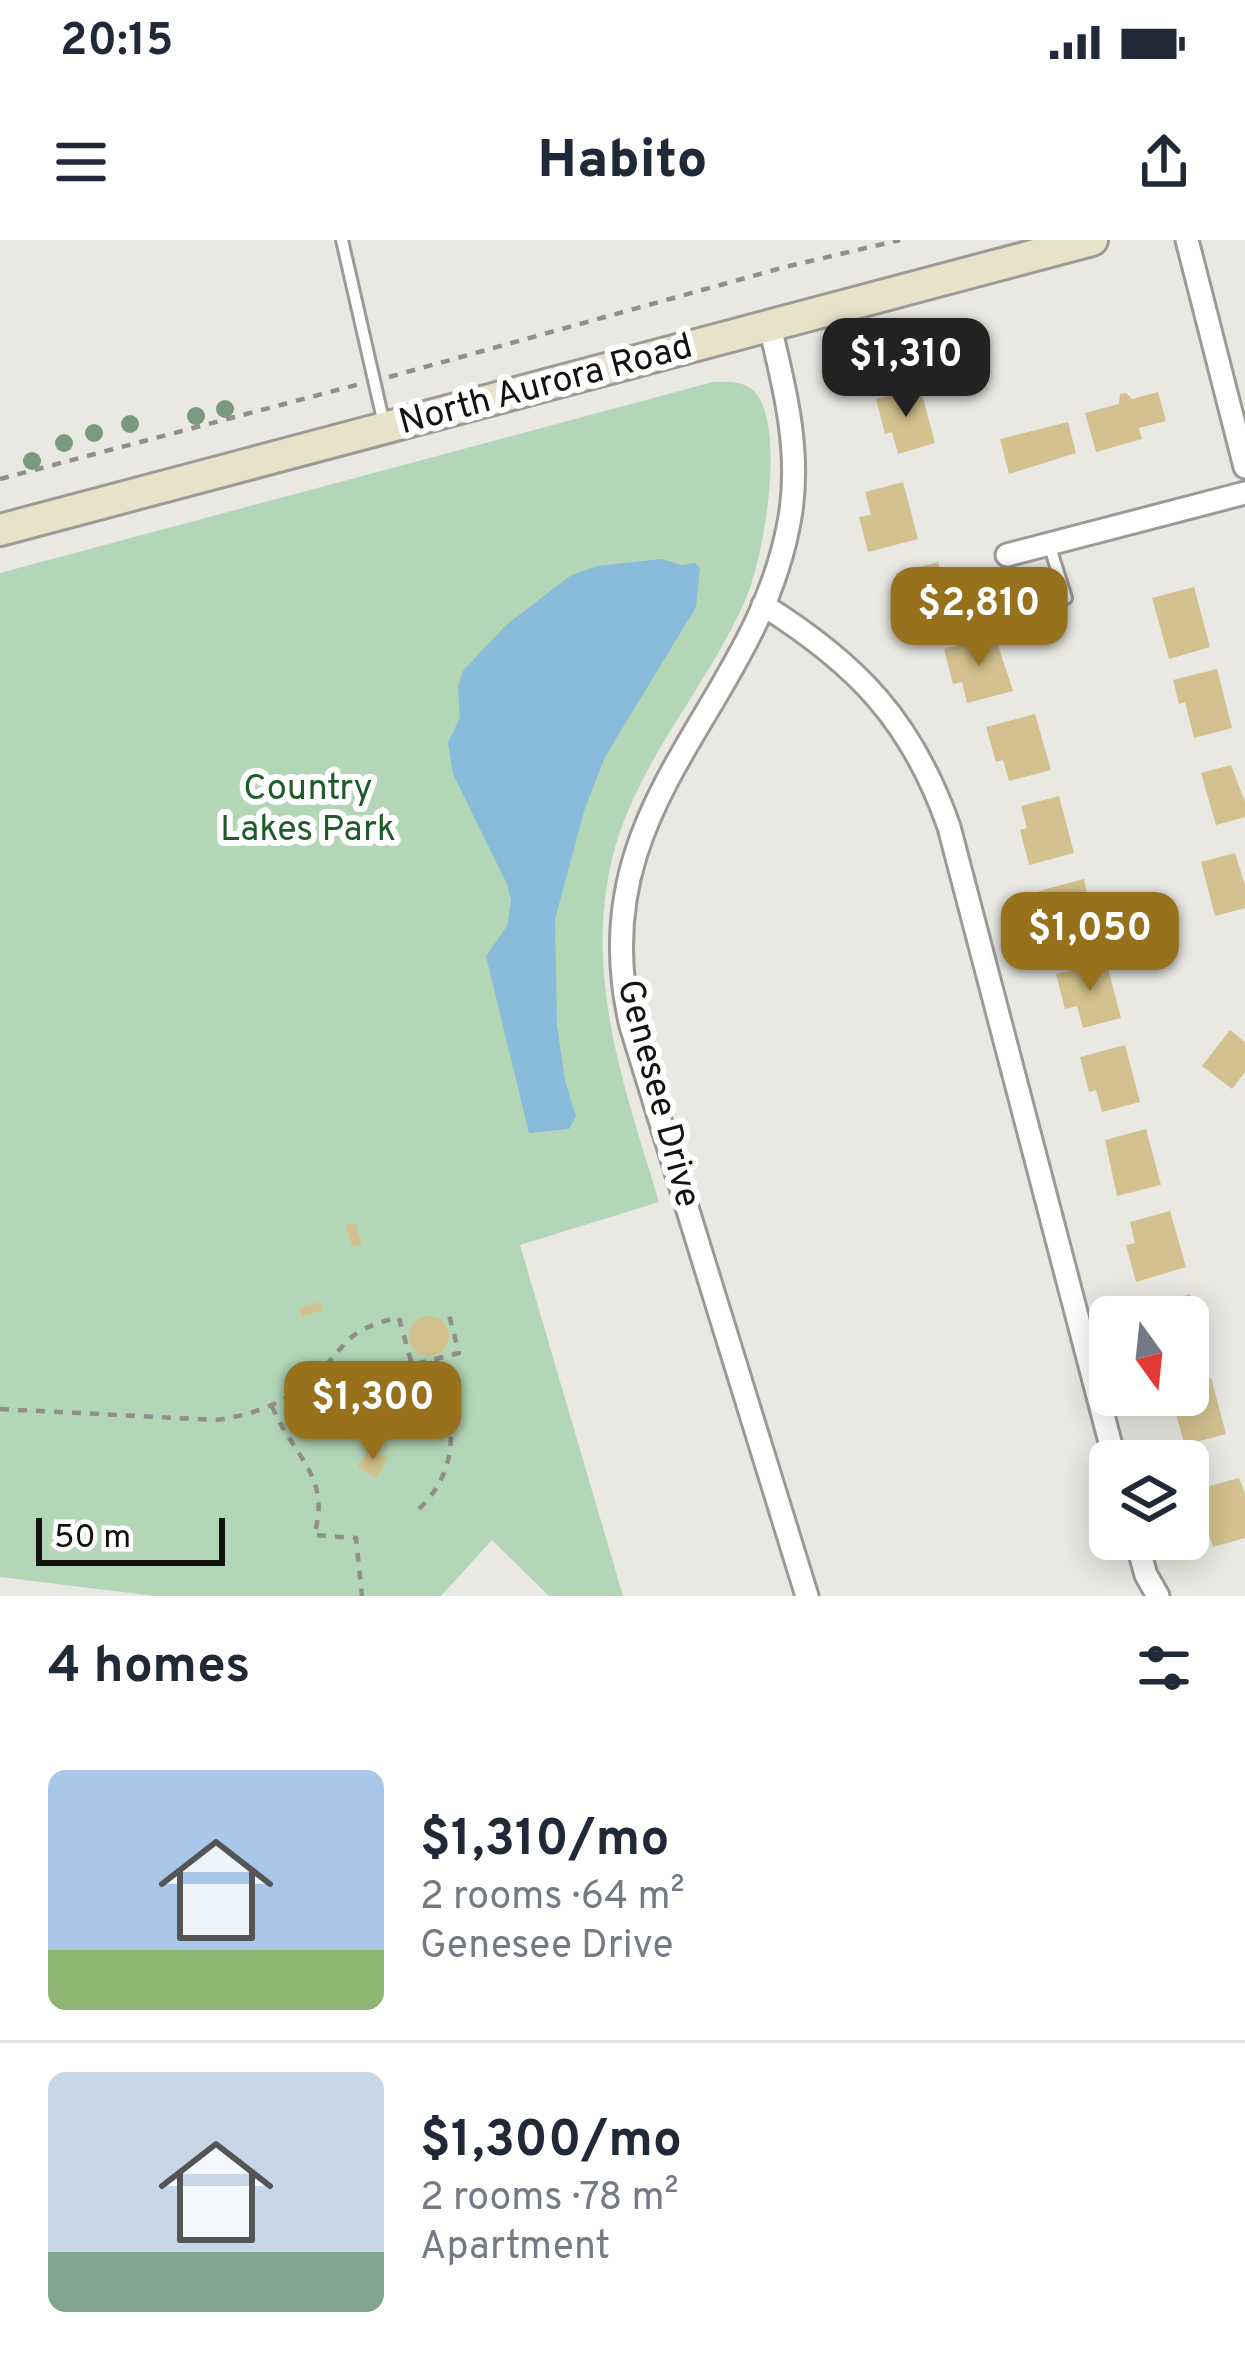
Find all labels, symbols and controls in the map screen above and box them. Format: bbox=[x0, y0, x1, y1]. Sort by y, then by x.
text: 20:15 bbox=[60, 14, 174, 71]
text: Habito bbox=[538, 128, 707, 197]
icon: menu bbox=[48, 129, 114, 195]
icon: share bbox=[1131, 129, 1197, 195]
pin: $1,310 bbox=[808, 318, 1004, 420]
street label: North Aurora Road bbox=[394, 325, 698, 447]
text: $1,310 bbox=[849, 332, 963, 381]
pin: $2,810 bbox=[881, 567, 1077, 669]
text: $2,810 bbox=[918, 581, 1040, 630]
park label: Country Lakes Park bbox=[220, 767, 396, 854]
pin: $1,050 bbox=[992, 892, 1188, 994]
text: $1,050 bbox=[1028, 906, 1152, 955]
street label: Genesee Drive bbox=[605, 975, 709, 1213]
north arrow bbox=[1089, 1296, 1209, 1416]
map controls bbox=[1089, 1296, 1209, 1560]
pin: $1,300 bbox=[275, 1361, 471, 1463]
text: $1,300 bbox=[311, 1375, 435, 1424]
button: layers bbox=[1089, 1440, 1209, 1560]
scale bar bbox=[36, 1512, 225, 1565]
text: 50 m bbox=[54, 1518, 131, 1560]
icon: filters bbox=[1131, 1635, 1197, 1701]
text: 4 homes bbox=[48, 1636, 250, 1701]
text: $1,310/mo bbox=[420, 1809, 669, 1874]
icon: home bbox=[144, 1818, 288, 1962]
text: 2 rooms · 64 m² bbox=[420, 1874, 685, 1923]
text: Genesee Drive bbox=[420, 1923, 673, 1972]
text: $1,300/mo bbox=[420, 2110, 682, 2175]
icon: home bbox=[144, 2120, 288, 2264]
text: 2 rooms · 78 m² bbox=[420, 2175, 679, 2224]
text: Apartment bbox=[420, 2224, 610, 2273]

